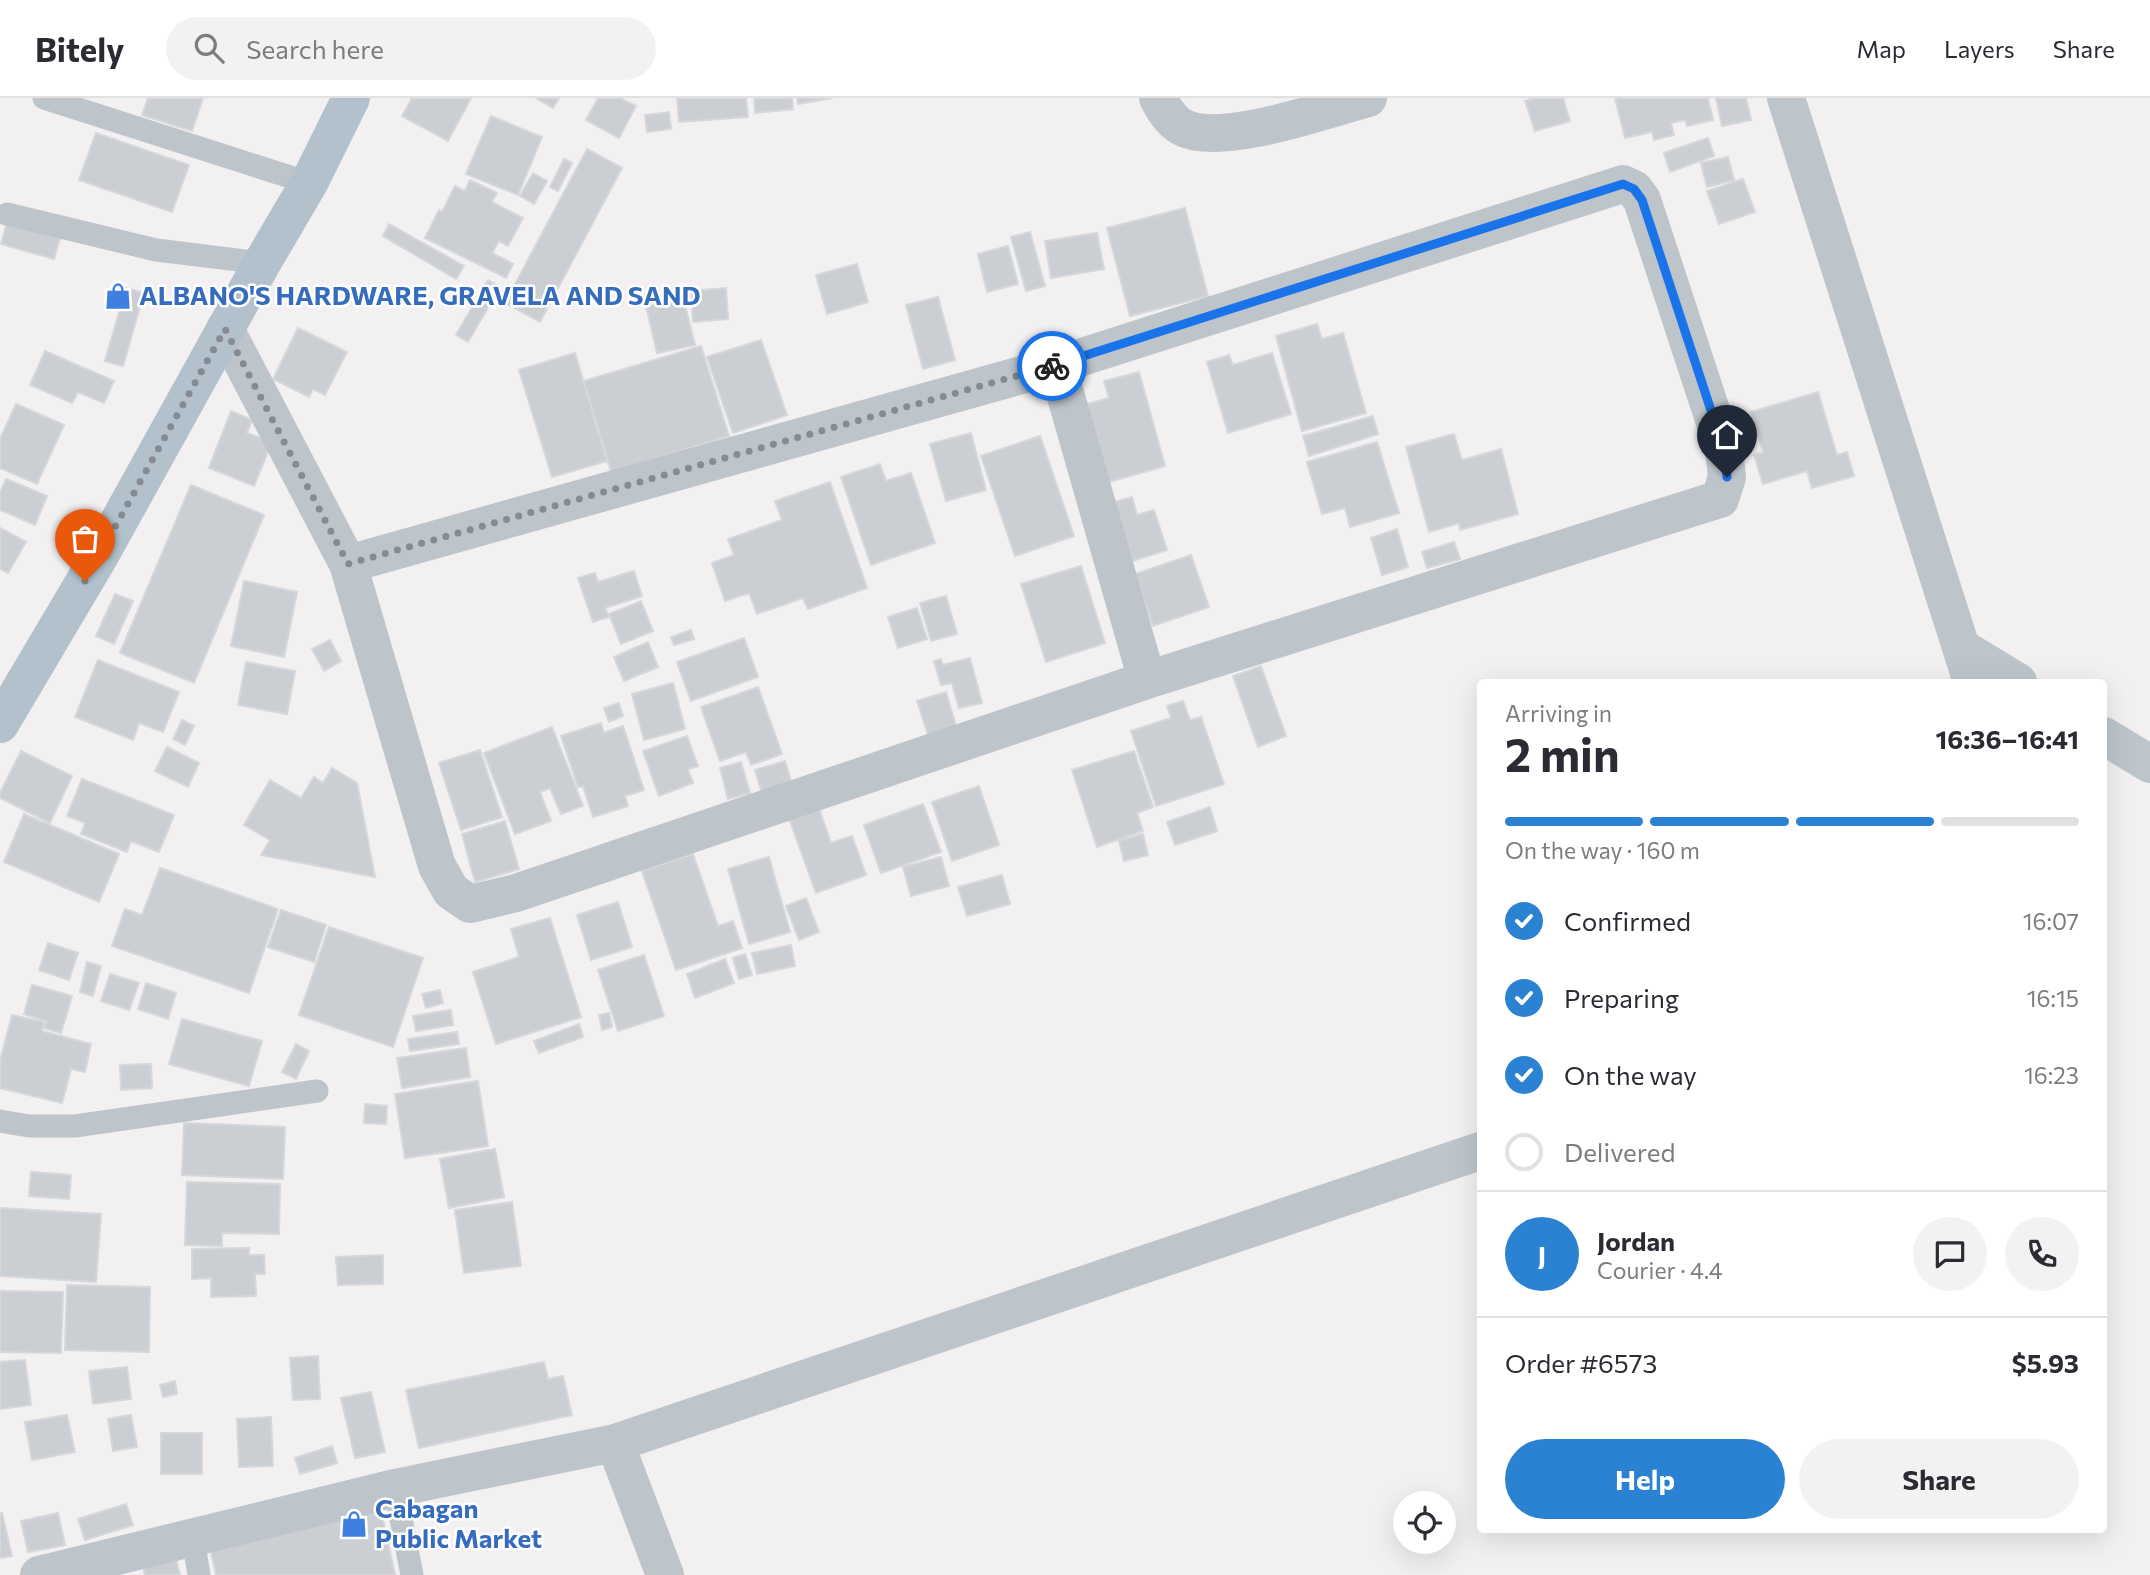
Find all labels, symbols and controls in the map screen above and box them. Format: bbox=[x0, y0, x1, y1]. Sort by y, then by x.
search box bbox=[166, 17, 656, 80]
text: Bitely bbox=[35, 28, 124, 69]
icon: search bbox=[190, 29, 228, 67]
text: Search here bbox=[246, 33, 384, 64]
text: Map bbox=[1857, 34, 1906, 63]
text: Layers bbox=[1944, 34, 2015, 63]
text: Share bbox=[2053, 34, 2115, 63]
place label: ALBANO'S HARDWARE, GRAVELA AND SAND bbox=[139, 279, 701, 310]
shop icon: ALBANO'S HARDWARE, GRAVELA AND SAND bbox=[103, 281, 133, 311]
courier bbox=[1017, 331, 1087, 401]
icon: bike bbox=[1033, 347, 1071, 385]
pin bbox=[1697, 405, 1757, 477]
icon: home bbox=[1708, 416, 1746, 454]
pin bbox=[55, 509, 115, 581]
icon: bag bbox=[66, 520, 104, 558]
text: Arriving in bbox=[1505, 699, 1612, 727]
text: 16:36–16:41 bbox=[1936, 723, 2079, 754]
text: 2 min bbox=[1505, 725, 1620, 781]
text: On the way · 160 m bbox=[1505, 836, 1700, 864]
icon: check bbox=[1505, 902, 1543, 940]
text: Confirmed bbox=[1564, 905, 1691, 936]
text: 16:07 bbox=[2023, 907, 2079, 935]
icon: check bbox=[1505, 979, 1543, 1017]
text: Preparing bbox=[1564, 982, 1679, 1013]
text: 16:15 bbox=[2027, 984, 2079, 1012]
icon: check bbox=[1505, 1056, 1543, 1094]
text: On the way bbox=[1564, 1059, 1697, 1090]
text: 16:23 bbox=[2024, 1061, 2079, 1089]
text: Delivered bbox=[1564, 1136, 1675, 1167]
button: chat bbox=[1913, 1217, 1987, 1291]
button: phone bbox=[2005, 1217, 2079, 1291]
text: Jordan bbox=[1597, 1225, 1675, 1256]
text: J bbox=[1538, 1239, 1546, 1270]
text: Courier · 4.4 bbox=[1597, 1256, 1723, 1284]
text: Order #6573 bbox=[1505, 1347, 1657, 1378]
text: $5.93 bbox=[2012, 1347, 2079, 1378]
button: Help bbox=[1505, 1439, 1785, 1519]
button: Share bbox=[1799, 1439, 2079, 1519]
map controls bbox=[1393, 1491, 1456, 1554]
button: locate bbox=[1393, 1491, 1456, 1554]
place label: Cabagan Public Market bbox=[375, 1492, 542, 1553]
shop icon: Cabagan Public Market bbox=[339, 1509, 369, 1539]

